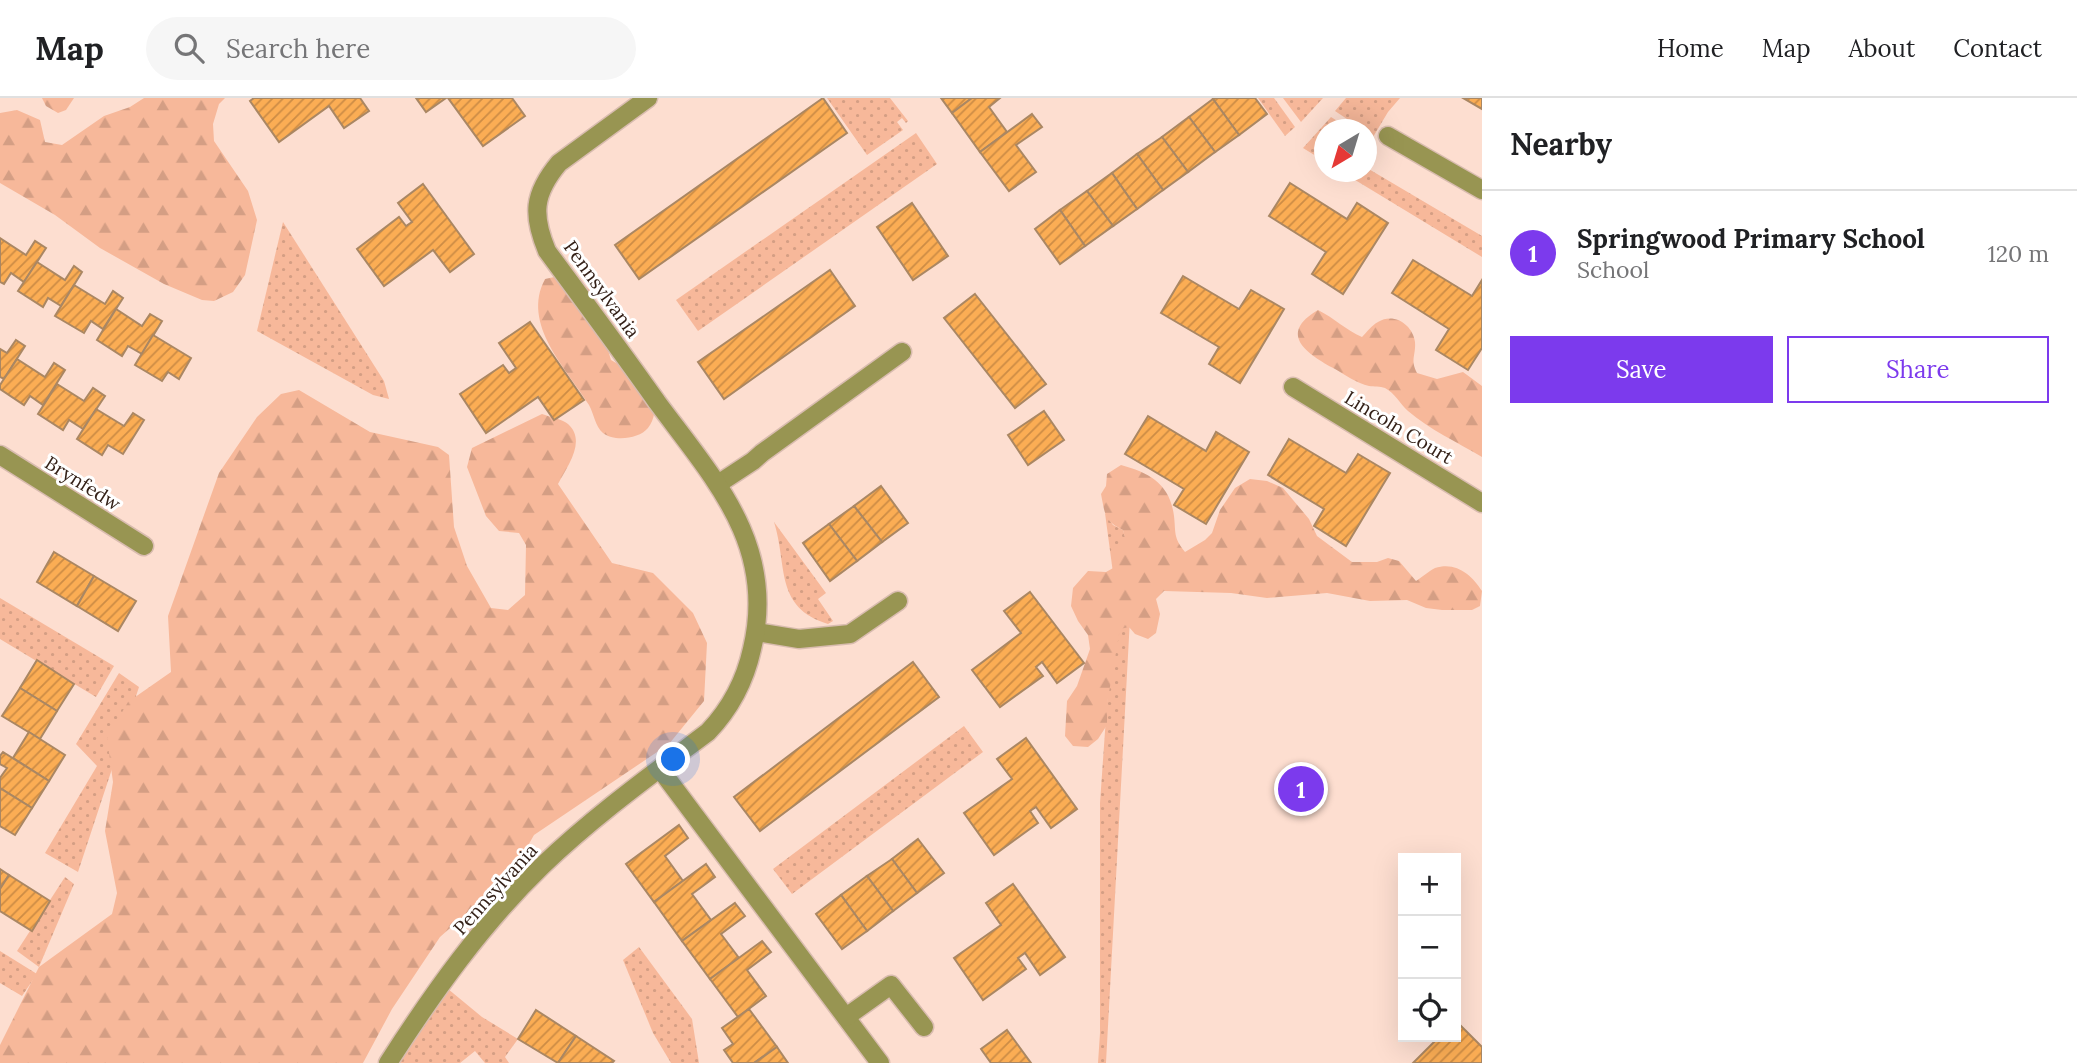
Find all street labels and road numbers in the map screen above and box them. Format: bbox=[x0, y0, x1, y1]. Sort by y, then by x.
street label: Pennsylvania bbox=[559, 236, 645, 342]
street label: Lincoln Court bbox=[1340, 385, 1458, 469]
street label: Brynfedw bbox=[41, 450, 126, 516]
street label: Pennsylvania bbox=[448, 838, 542, 940]

